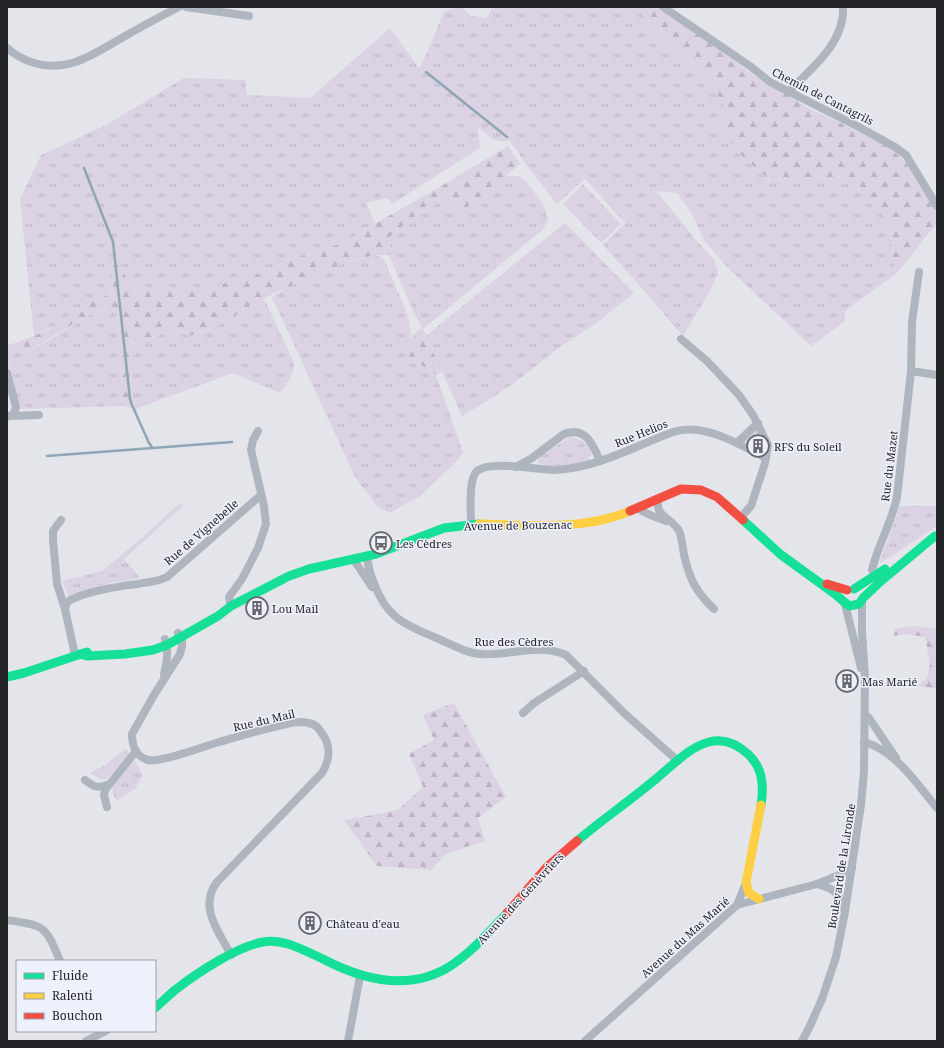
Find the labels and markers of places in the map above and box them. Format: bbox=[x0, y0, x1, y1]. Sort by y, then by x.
building icon: RFS du Soleil bbox=[745, 433, 771, 459]
place label: RFS du Soleil bbox=[774, 439, 842, 454]
bus stop icon: Les Cèdres bbox=[368, 530, 394, 556]
place label: Les Cèdres bbox=[396, 536, 452, 551]
building icon: Lou Mail bbox=[244, 595, 270, 621]
place label: Lou Mail bbox=[272, 601, 319, 616]
building icon: Mas Marié bbox=[834, 668, 860, 694]
place label: Mas Marié bbox=[862, 674, 918, 689]
building icon: Château d'eau bbox=[297, 910, 323, 936]
place label: Château d'eau bbox=[326, 916, 400, 931]

